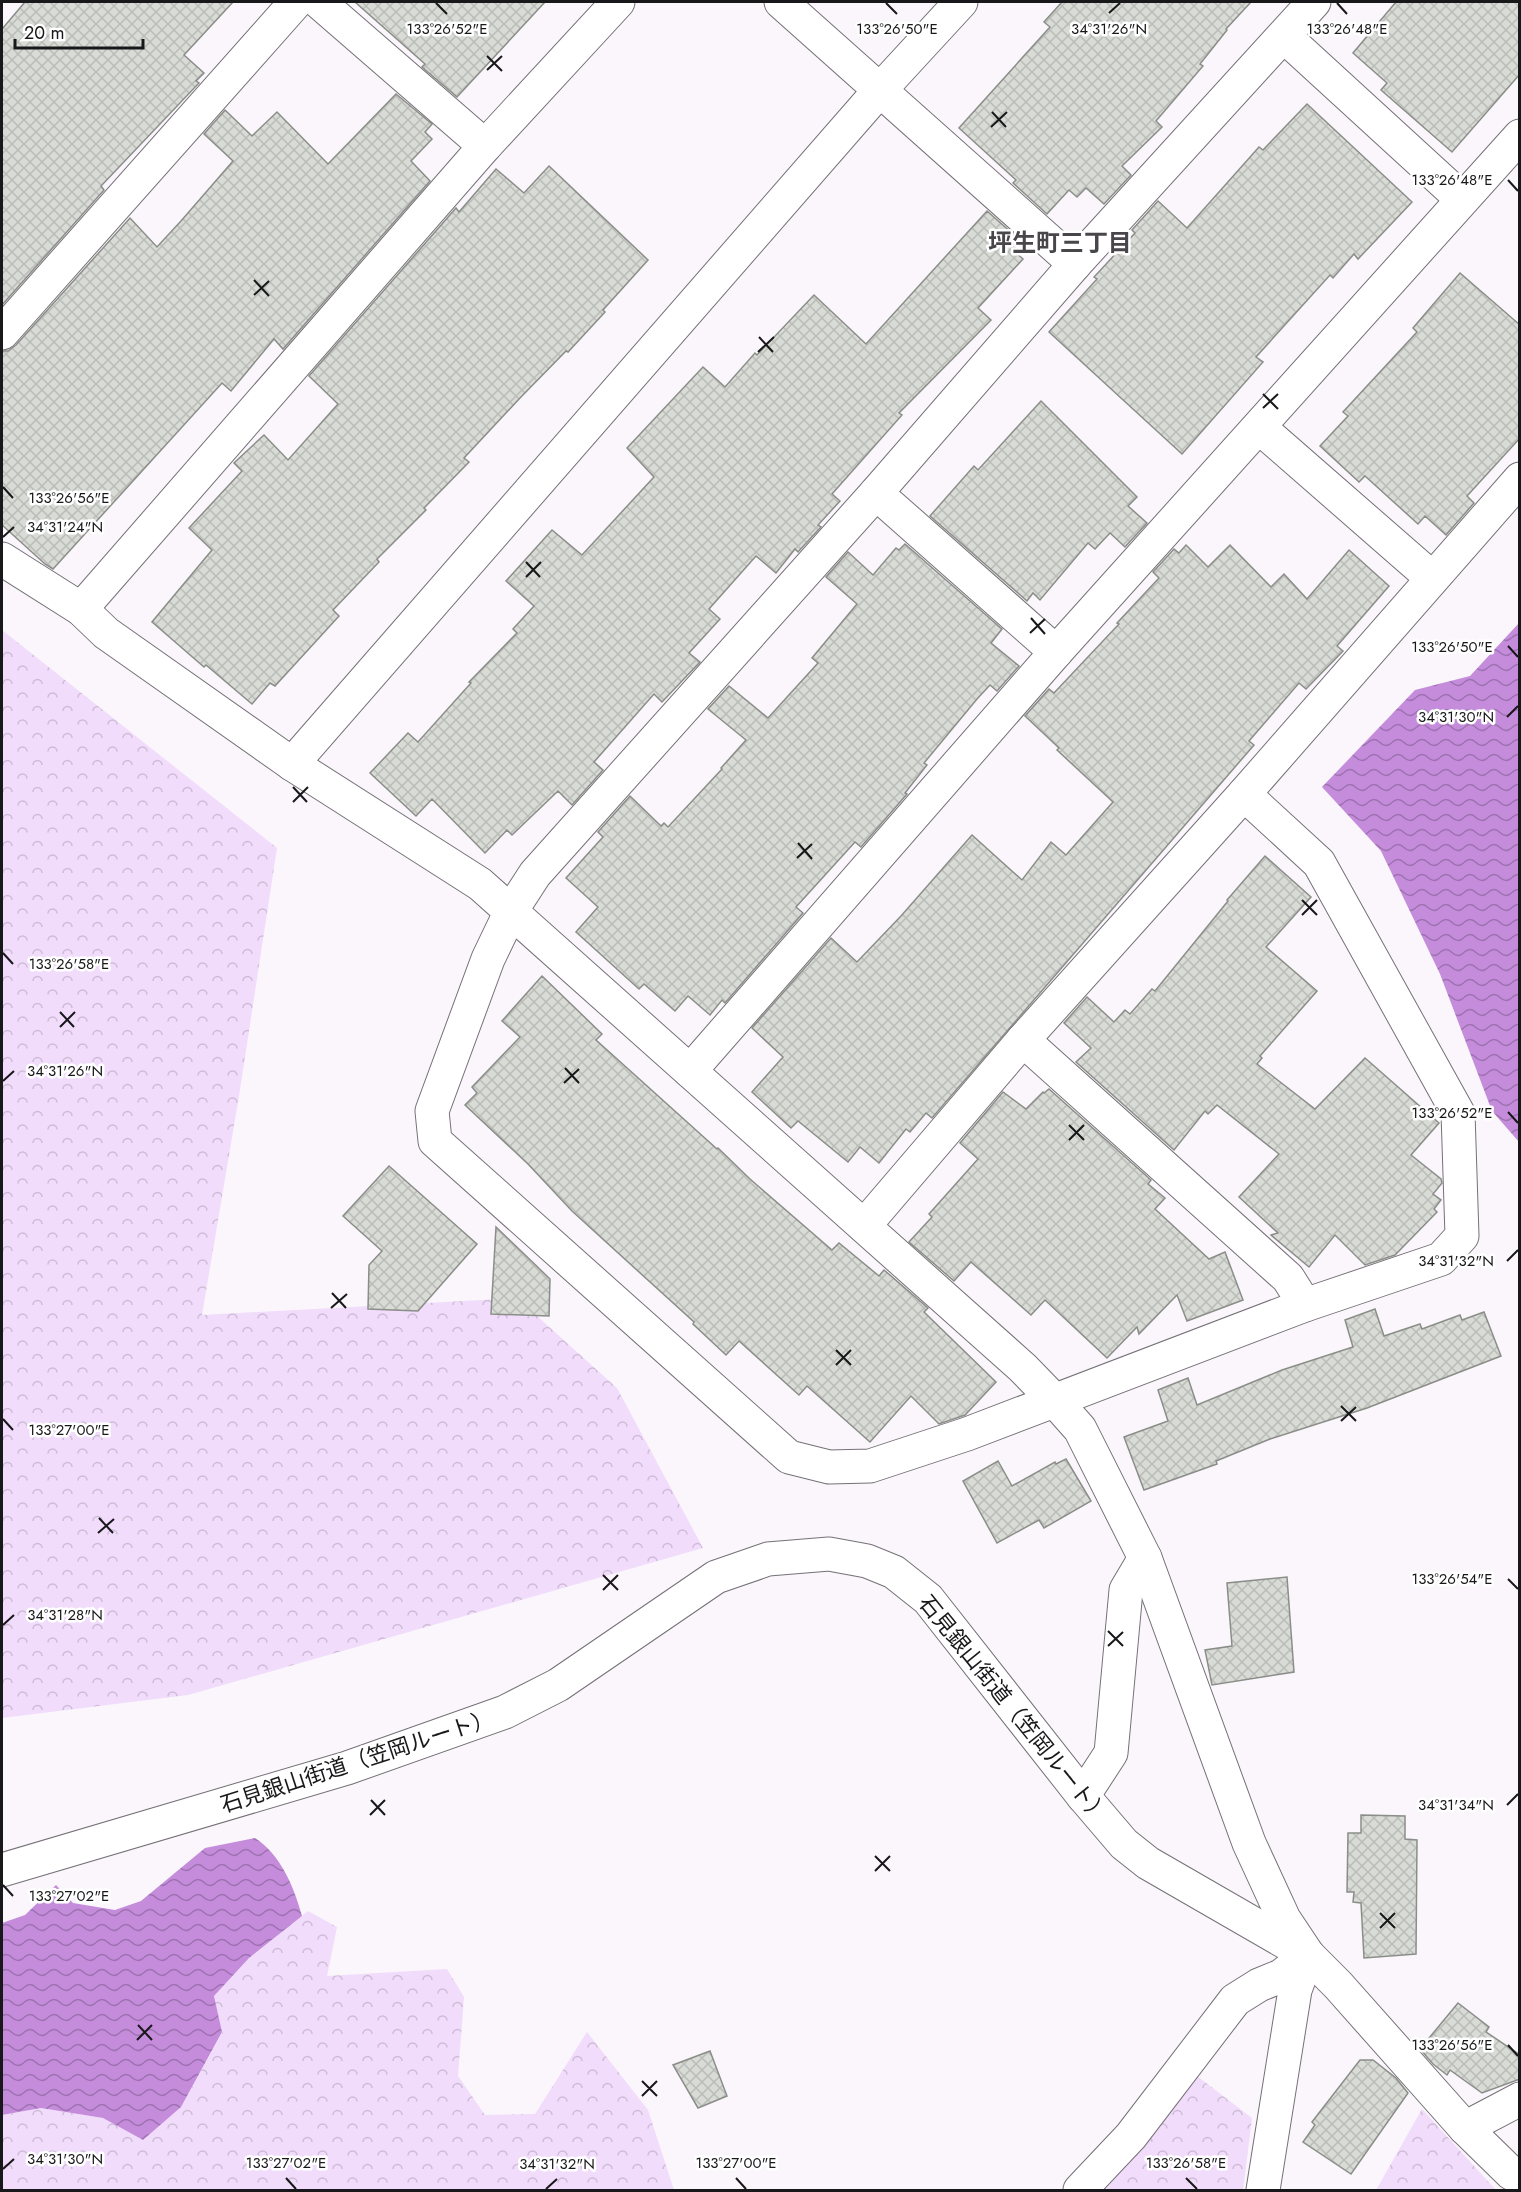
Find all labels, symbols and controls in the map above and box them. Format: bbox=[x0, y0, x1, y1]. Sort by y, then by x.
scale bar bbox=[15, 12, 142, 50]
text: 133°26'52"E bbox=[407, 18, 487, 40]
text: 133°26'50"E bbox=[856, 18, 938, 40]
text: 34°31'26"N bbox=[1071, 18, 1147, 40]
text: 133°26'48"E bbox=[1307, 18, 1387, 40]
text: 20 m bbox=[24, 20, 64, 46]
text: 133°26'48"E bbox=[1412, 169, 1492, 191]
district label: 坪生町三丁目 bbox=[988, 225, 1132, 260]
text: 133°26'56"E bbox=[28, 487, 110, 509]
text: 34°31'24"N bbox=[27, 516, 103, 538]
text: 133°26'50"E bbox=[1411, 636, 1493, 658]
text: 34°31'30"N bbox=[1418, 706, 1494, 728]
text: 133°26'58"E bbox=[29, 953, 109, 975]
text: 34°31'26"N bbox=[27, 1060, 103, 1082]
text: 133°26'52"E bbox=[1412, 1102, 1492, 1124]
text: 34°31'32"N bbox=[1418, 1250, 1494, 1272]
text: 133°27'00"E bbox=[28, 1419, 110, 1441]
text: 133°26'54"E bbox=[1411, 1568, 1493, 1590]
street label: 石見銀山街道（笠岡ルート） bbox=[912, 1588, 1116, 1830]
text: 34°31'28"N bbox=[27, 1604, 103, 1626]
street label: 石見銀山街道（笠岡ルート） bbox=[216, 1702, 498, 1820]
text: 34°31'34"N bbox=[1418, 1794, 1494, 1816]
text: 133°27'02"E bbox=[29, 1885, 109, 1907]
text: 133°26'56"E bbox=[1411, 2034, 1493, 2056]
text: 34°31'30"N bbox=[27, 2148, 103, 2170]
text: 133°27'02"E bbox=[246, 2152, 326, 2174]
text: 133°27'00"E bbox=[695, 2152, 777, 2174]
text: 133°26'58"E bbox=[1146, 2152, 1226, 2174]
text: 34°31'32"N bbox=[519, 2153, 595, 2175]

